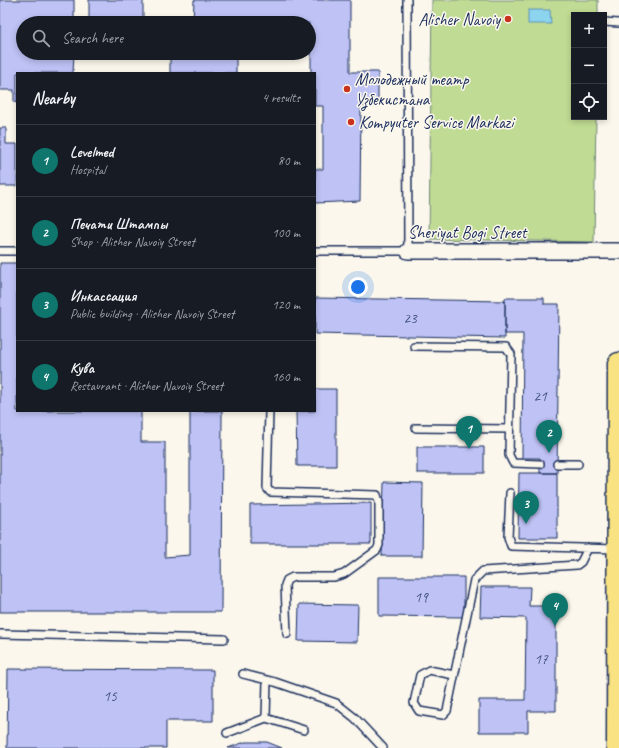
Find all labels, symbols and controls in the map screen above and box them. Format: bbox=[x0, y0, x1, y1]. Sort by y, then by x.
place label: Alisher Navoiy bbox=[418, 9, 501, 30]
map controls bbox=[571, 12, 607, 120]
button: + bbox=[571, 12, 607, 48]
marker: Alisher Navoiy bbox=[503, 14, 513, 24]
search box bbox=[16, 16, 316, 60]
icon: search bbox=[30, 27, 52, 49]
text: Search here bbox=[62, 29, 123, 48]
button: − bbox=[571, 48, 607, 84]
place label: Молодежный театр Узбекистана bbox=[355, 69, 470, 111]
marker: Молодежный театр Узбекистана bbox=[342, 84, 352, 94]
button: locate bbox=[571, 84, 607, 120]
text: Nearby bbox=[32, 88, 75, 109]
text: 4 results bbox=[262, 90, 300, 106]
place label: Kompyuter Service Markazi bbox=[359, 112, 516, 133]
marker: Kompyuter Service Markazi bbox=[346, 117, 356, 127]
text: Levelmed bbox=[70, 143, 114, 162]
text: 1 bbox=[42, 153, 48, 169]
text: 80 m bbox=[278, 153, 300, 169]
text: Hospital bbox=[70, 162, 106, 178]
text: Печати Штампы bbox=[70, 215, 167, 234]
street label: Sheriyat Bogi Street bbox=[408, 222, 529, 243]
text: 2 bbox=[42, 225, 48, 241]
text: 100 m bbox=[272, 225, 300, 241]
text: Shop · Alisher Navoiy Street bbox=[70, 234, 195, 250]
your location bbox=[348, 277, 368, 297]
text: Инкасcация bbox=[70, 287, 136, 306]
text: 3 bbox=[42, 297, 48, 313]
text: 120 m bbox=[272, 297, 300, 313]
text: Public building · Alisher Navoiy Street bbox=[70, 306, 234, 322]
house number: 23 bbox=[403, 309, 418, 328]
text: Кува bbox=[70, 359, 94, 378]
text: 4 bbox=[42, 369, 48, 385]
text: 160 m bbox=[272, 369, 300, 385]
text: Restaurant · Alisher Navoiy Street bbox=[70, 378, 223, 394]
house number: 21 bbox=[533, 387, 548, 406]
pin: 1 bbox=[456, 416, 482, 449]
pin: 2 bbox=[536, 420, 562, 453]
pin: 3 bbox=[513, 491, 539, 524]
house number: 19 bbox=[414, 588, 429, 607]
pin: 4 bbox=[542, 593, 568, 626]
house number: 17 bbox=[534, 650, 549, 669]
house number: 15 bbox=[103, 687, 118, 706]

